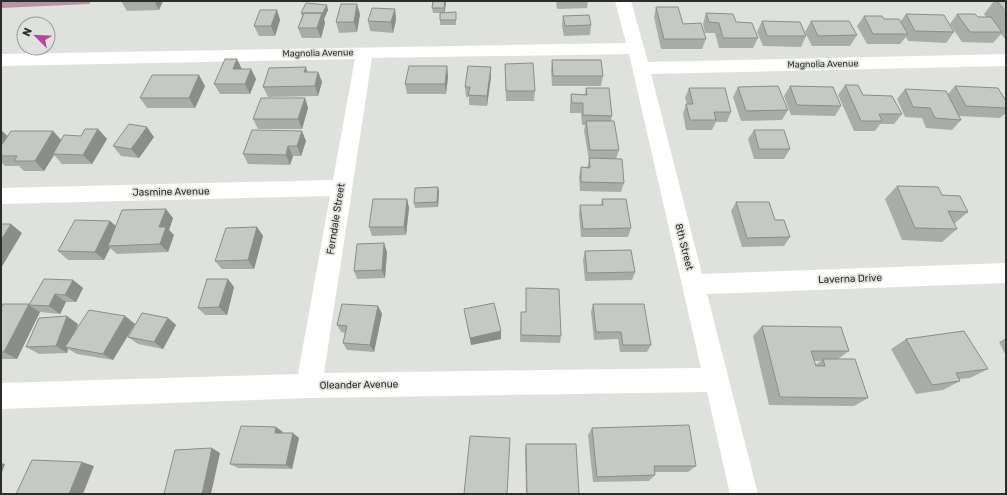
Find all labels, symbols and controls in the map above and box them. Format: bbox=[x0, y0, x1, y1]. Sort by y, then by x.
north arrow bbox=[16, 16, 56, 56]
text: N bbox=[20, 26, 35, 38]
street label: Magnolia Avenue bbox=[282, 47, 354, 59]
street label: Magnolia Avenue bbox=[787, 58, 859, 70]
street label: Ferndale Street bbox=[324, 182, 348, 256]
street label: Jasmine Avenue bbox=[132, 185, 210, 199]
street label: 8th Street bbox=[672, 222, 696, 272]
street label: Laverna Drive bbox=[818, 272, 883, 286]
street label: Oleander Avenue bbox=[320, 378, 399, 392]

